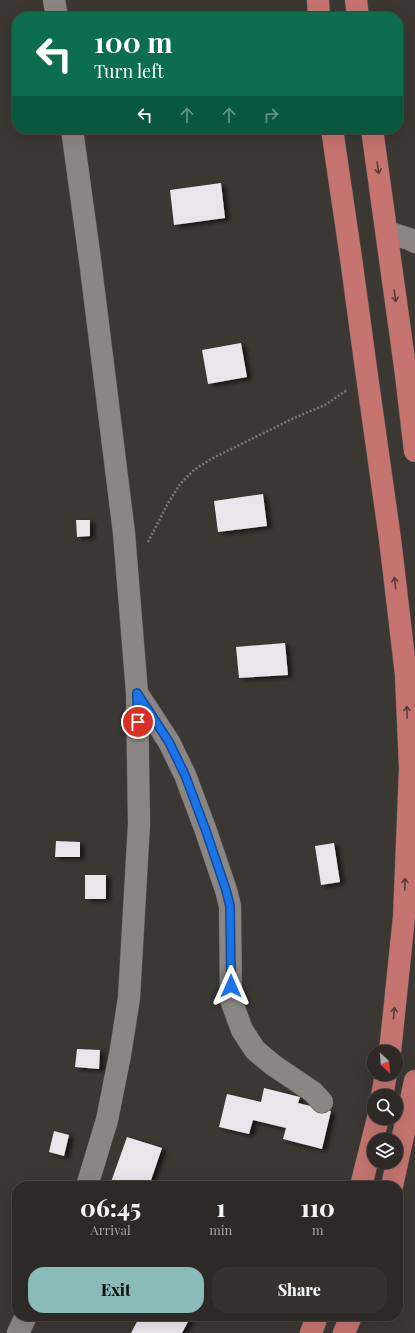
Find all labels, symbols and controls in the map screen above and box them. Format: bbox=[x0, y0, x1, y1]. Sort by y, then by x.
text: 100 m bbox=[94, 23, 173, 60]
icon: left bbox=[28, 28, 80, 80]
text: Turn left bbox=[94, 59, 164, 83]
icon: left bbox=[134, 104, 156, 126]
icon: ahead bbox=[176, 104, 198, 126]
icon: ahead bbox=[218, 104, 240, 126]
icon: right bbox=[260, 104, 282, 126]
one-way arrow bbox=[374, 161, 382, 174]
one-way arrow bbox=[392, 289, 399, 302]
one-way arrow bbox=[392, 576, 399, 589]
pin bbox=[121, 705, 155, 739]
one-way arrow bbox=[404, 706, 411, 719]
icon: arrive bbox=[127, 711, 149, 733]
one-way arrow bbox=[402, 878, 409, 891]
position arrow bbox=[210, 965, 252, 1007]
one-way arrow bbox=[391, 1007, 398, 1020]
north arrow bbox=[367, 1045, 403, 1081]
map controls bbox=[367, 1045, 403, 1169]
button: search bbox=[367, 1089, 403, 1125]
button: layers bbox=[367, 1133, 403, 1169]
text: 06:45 bbox=[80, 1191, 141, 1223]
text: 1 bbox=[216, 1191, 225, 1223]
text: 110 bbox=[300, 1191, 335, 1223]
text: Arrival bbox=[91, 1221, 131, 1238]
text: min bbox=[209, 1221, 232, 1238]
text: m bbox=[312, 1221, 323, 1238]
button: Exit bbox=[28, 1267, 204, 1313]
button: Share bbox=[212, 1267, 387, 1313]

